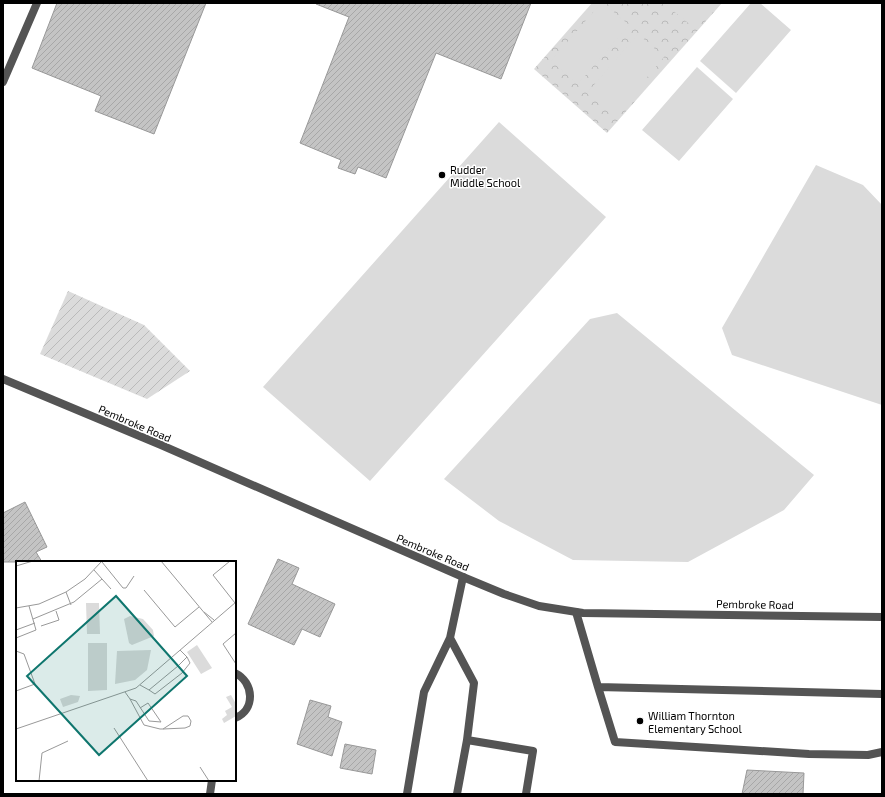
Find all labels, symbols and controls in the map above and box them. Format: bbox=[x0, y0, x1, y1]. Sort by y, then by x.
place label: Rudder Middle School bbox=[450, 163, 521, 189]
marker: Rudder Middle School bbox=[437, 170, 447, 180]
street label: Pembroke Road bbox=[97, 402, 173, 444]
street label: Pembroke Road bbox=[395, 531, 471, 573]
inset map bbox=[16, 561, 236, 781]
street label: Pembroke Road bbox=[716, 597, 794, 611]
place label: William Thornton Elementary School bbox=[648, 709, 742, 735]
marker: William Thornton Elementary School bbox=[635, 716, 645, 726]

